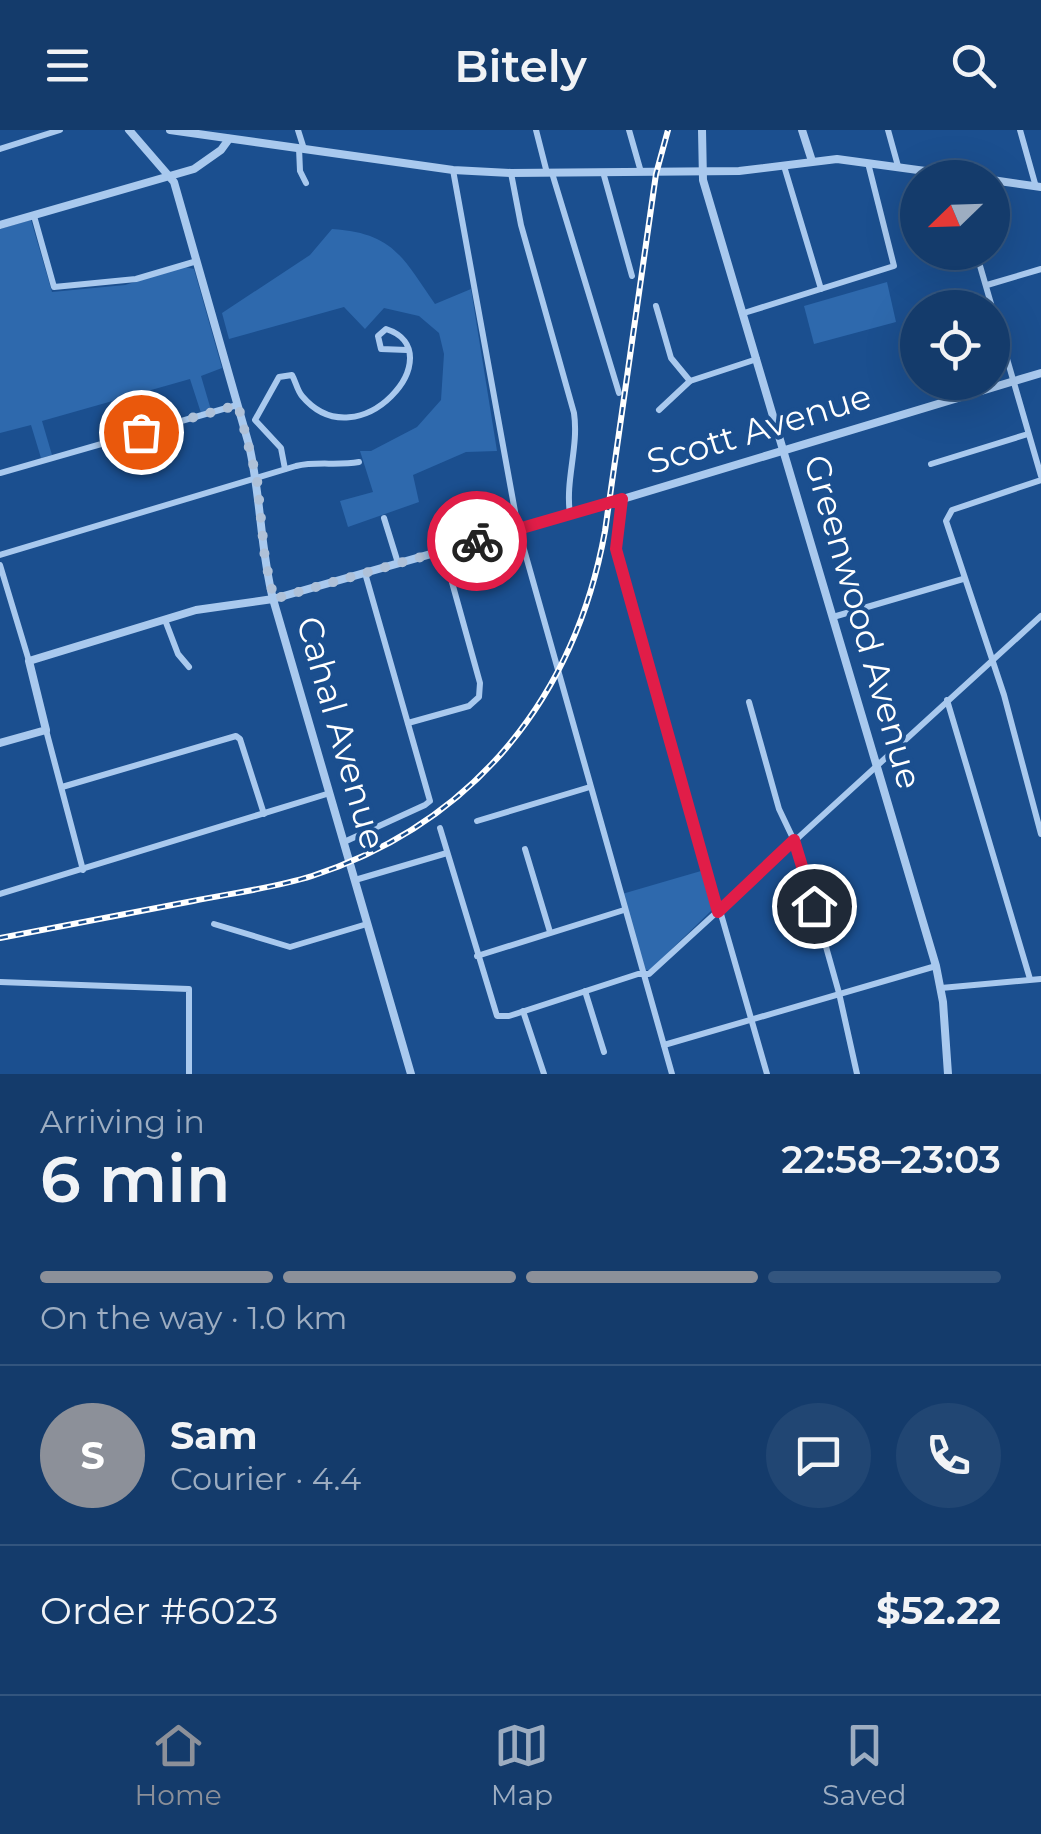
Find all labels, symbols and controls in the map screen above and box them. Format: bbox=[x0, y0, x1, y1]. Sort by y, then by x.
icon: menu bbox=[40, 38, 95, 93]
text: Bitely bbox=[454, 38, 587, 93]
icon: search bbox=[946, 38, 1001, 93]
north arrow bbox=[900, 160, 1010, 270]
map controls bbox=[900, 160, 1010, 400]
button: locate bbox=[900, 290, 1010, 400]
street label: Scott Avenue bbox=[642, 374, 876, 483]
pin bbox=[99, 390, 184, 475]
icon: bag bbox=[114, 405, 169, 460]
street label: Greenwood Avenue bbox=[795, 450, 932, 794]
courier bbox=[427, 491, 527, 591]
icon: bike bbox=[450, 514, 505, 569]
street label: Cahal Avenue bbox=[288, 611, 395, 854]
pin bbox=[772, 864, 857, 949]
icon: home bbox=[787, 879, 842, 934]
text: Arriving in bbox=[40, 1102, 205, 1141]
text: 22:58–23:03 bbox=[781, 1136, 1001, 1183]
text: 6 min bbox=[40, 1139, 230, 1218]
text: On the way · 1.0 km bbox=[40, 1298, 348, 1337]
button: chat bbox=[766, 1403, 871, 1508]
button: phone bbox=[896, 1403, 1001, 1508]
text: Sam bbox=[170, 1412, 258, 1459]
text: S bbox=[80, 1432, 105, 1479]
text: Courier · 4.4 bbox=[170, 1459, 361, 1498]
text: Order #6023 bbox=[40, 1587, 278, 1634]
text: $52.22 bbox=[876, 1587, 1001, 1634]
tab: Home bbox=[135, 1718, 222, 1812]
tab: Map bbox=[491, 1718, 553, 1812]
tab: Saved bbox=[822, 1718, 906, 1812]

